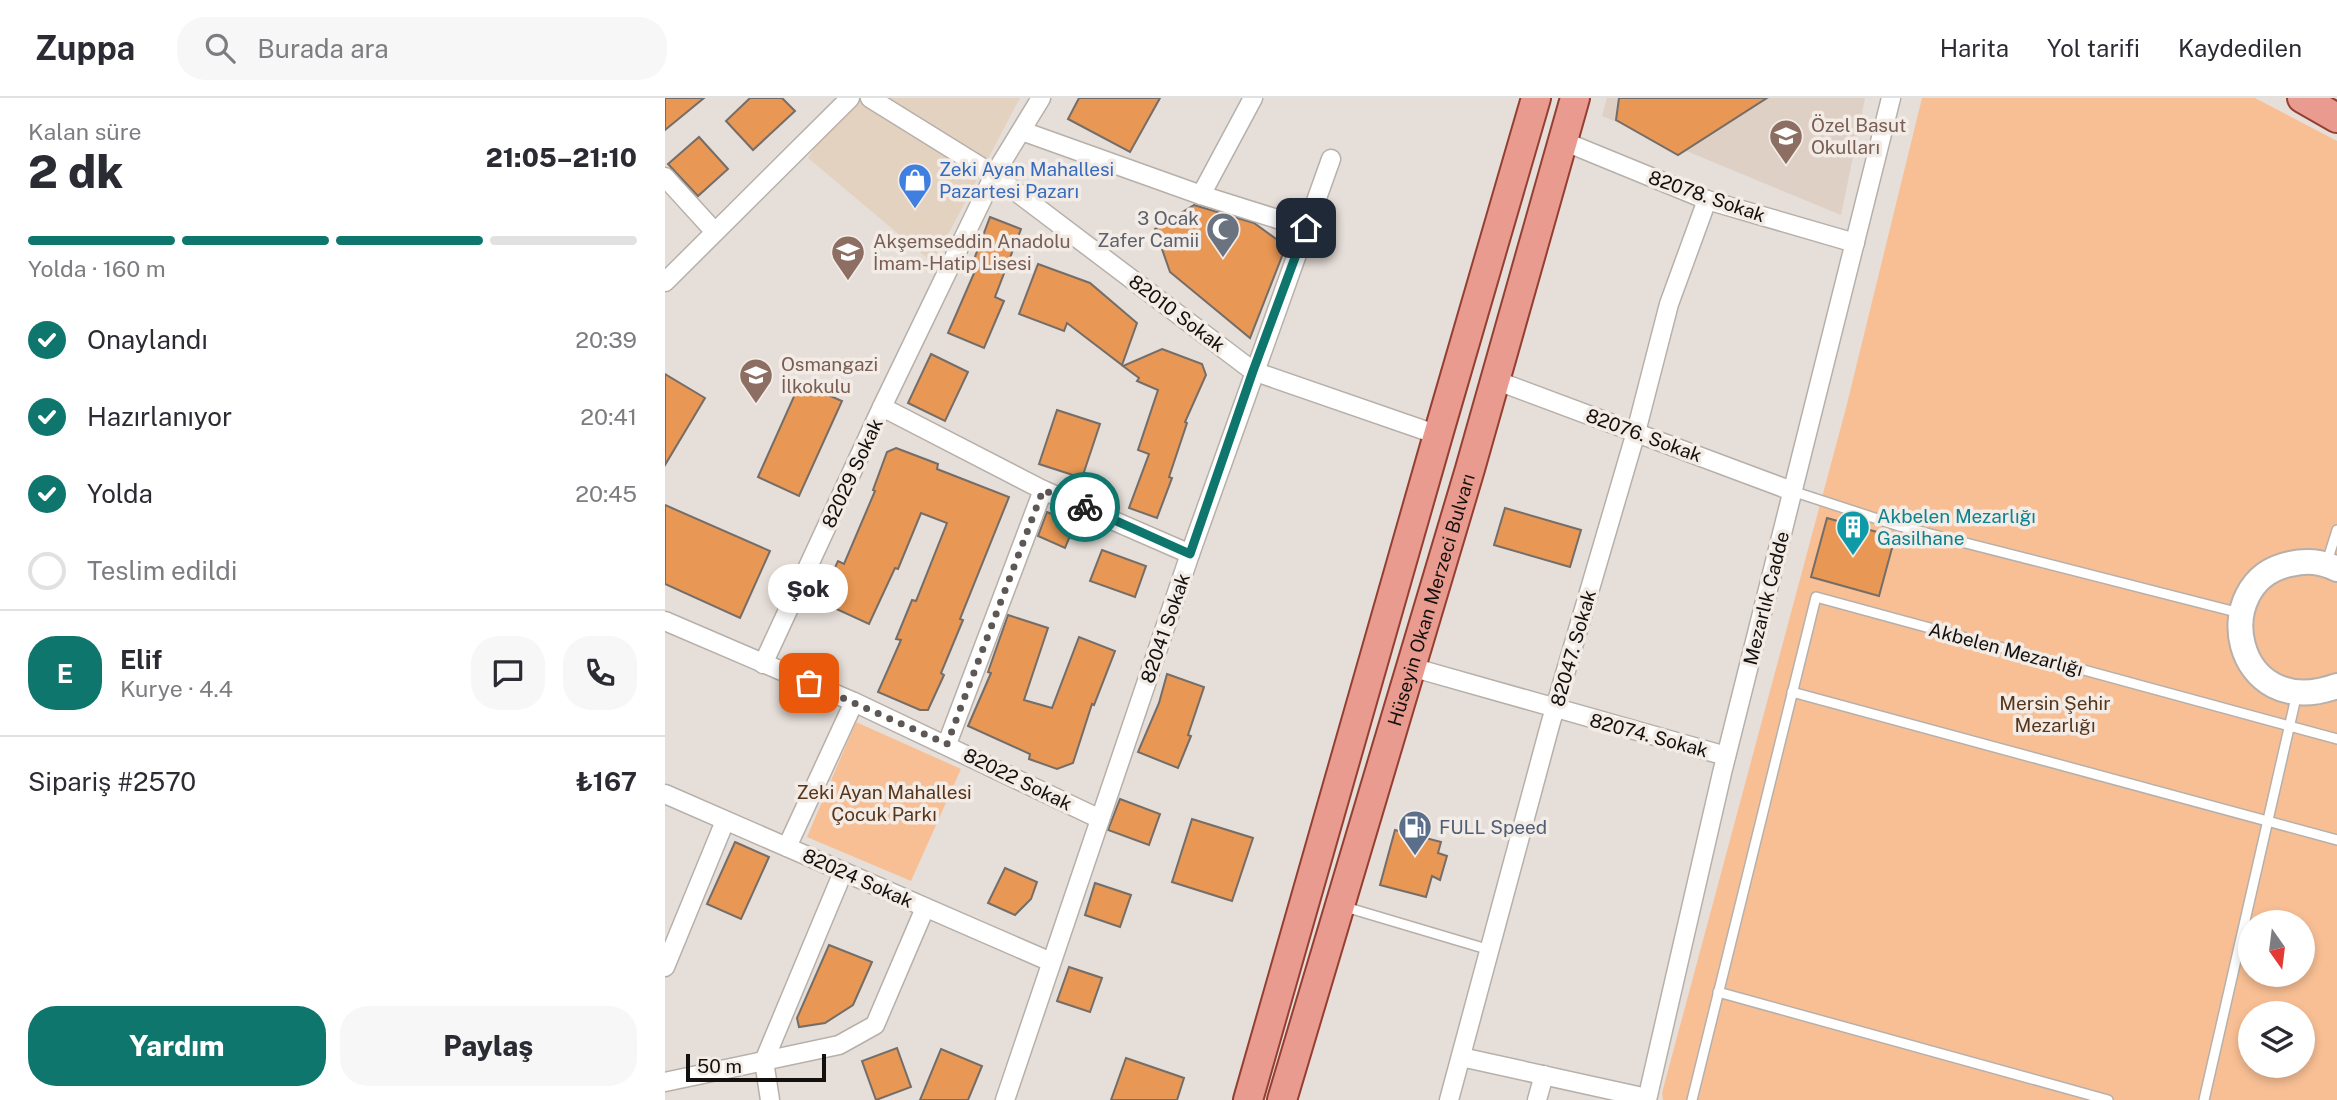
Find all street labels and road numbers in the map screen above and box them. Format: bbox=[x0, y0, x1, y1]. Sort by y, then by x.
street label: 82078. Sokak bbox=[1646, 166, 1769, 226]
street label: 82010 Sokak bbox=[1125, 270, 1230, 356]
street label: 82076. Sokak bbox=[1583, 404, 1705, 466]
street label: 82029 Sokak bbox=[817, 415, 887, 531]
street label: Hüseyin Okan Merzeci Bulvarı bbox=[1383, 471, 1479, 729]
street label: Mezarlık Cadde bbox=[1739, 529, 1793, 667]
street label: 82041 Sokak bbox=[1136, 570, 1194, 686]
street label: 82047. Sokak bbox=[1546, 587, 1600, 709]
street label: Akbelen Mezarlığı bbox=[1926, 618, 2086, 680]
street label: 82074. Sokak bbox=[1587, 709, 1711, 761]
street label: 82022 Sokak bbox=[960, 743, 1076, 815]
street label: 82024 Sokak bbox=[800, 844, 917, 912]

